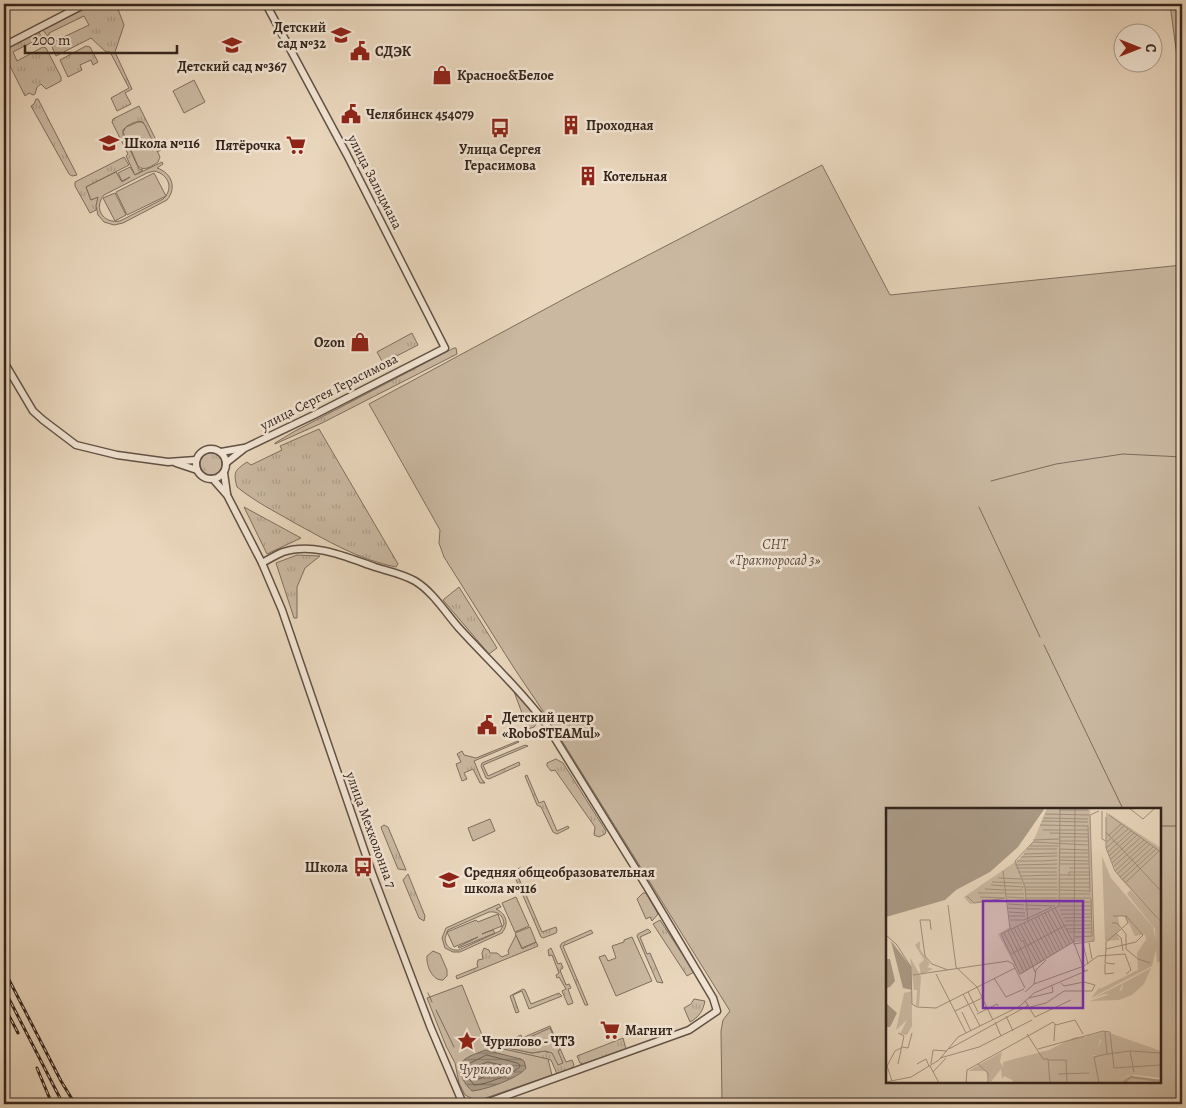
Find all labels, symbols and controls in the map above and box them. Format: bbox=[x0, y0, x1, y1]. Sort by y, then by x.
place label: Детский сад №32 bbox=[273, 18, 326, 53]
scale bar bbox=[25, 22, 178, 54]
north arrow bbox=[1114, 22, 1164, 72]
school or university icon: Детский сад №32 bbox=[330, 24, 352, 46]
text: 200 m bbox=[32, 30, 71, 50]
school or university icon: Детский сад №367 bbox=[221, 34, 243, 56]
public building icon: СДЭК bbox=[349, 40, 371, 62]
place label: СДЭК bbox=[375, 42, 412, 61]
text: С bbox=[1141, 44, 1160, 53]
place label: Детский сад №367 bbox=[177, 57, 287, 76]
shop icon: Красное&Белое bbox=[431, 64, 453, 86]
place label: Красное&Белое bbox=[457, 66, 554, 85]
public building icon: Челябинск 454079 bbox=[340, 103, 362, 125]
place label: Челябинск 454079 bbox=[366, 105, 474, 124]
building icon: Проходная bbox=[560, 114, 582, 136]
place label: Проходная bbox=[586, 116, 654, 135]
bus stop icon: Улица Сергея Герасимова bbox=[489, 117, 511, 139]
street label: улица Зальцмана bbox=[343, 131, 407, 233]
school or university icon: Школа №116 bbox=[98, 132, 120, 154]
place label: Школа №116 bbox=[124, 134, 200, 153]
supermarket icon: Пятёрочка bbox=[285, 134, 307, 156]
place label: Пятёрочка bbox=[215, 136, 281, 155]
place label: Улица Сергея Герасимова bbox=[459, 140, 541, 175]
building icon: Котельная bbox=[577, 165, 599, 187]
place label: Котельная bbox=[603, 167, 667, 186]
shop icon: Ozon bbox=[349, 331, 371, 353]
place label: Ozon bbox=[314, 333, 345, 352]
street label: улица Сергея Герасимова bbox=[256, 349, 402, 435]
park label: СНТ «Тракторосад 3» bbox=[730, 535, 821, 570]
place label: Детский центр «RoboSTEAMul» bbox=[502, 708, 600, 743]
public building icon: Детский центр «RoboSTEAMul» bbox=[476, 714, 498, 736]
street label: улица Мехколонна 7 bbox=[341, 768, 401, 891]
inset map bbox=[886, 808, 1161, 1083]
bus stop icon: Школа bbox=[352, 856, 374, 878]
place label: Школа bbox=[305, 858, 348, 877]
place label: Средняя общеобразовательная школа №116 bbox=[464, 863, 655, 898]
school or university icon: Средняя общеобразовательная школа №116 bbox=[438, 869, 460, 891]
supermarket icon: Магнит bbox=[599, 1019, 621, 1041]
place label: Магнит bbox=[625, 1021, 673, 1040]
place icon: Чурилово - ЧТЗ bbox=[456, 1030, 478, 1052]
place label: Чурилово - ЧТЗ bbox=[482, 1032, 575, 1051]
water label: Чурилово bbox=[459, 1059, 511, 1079]

